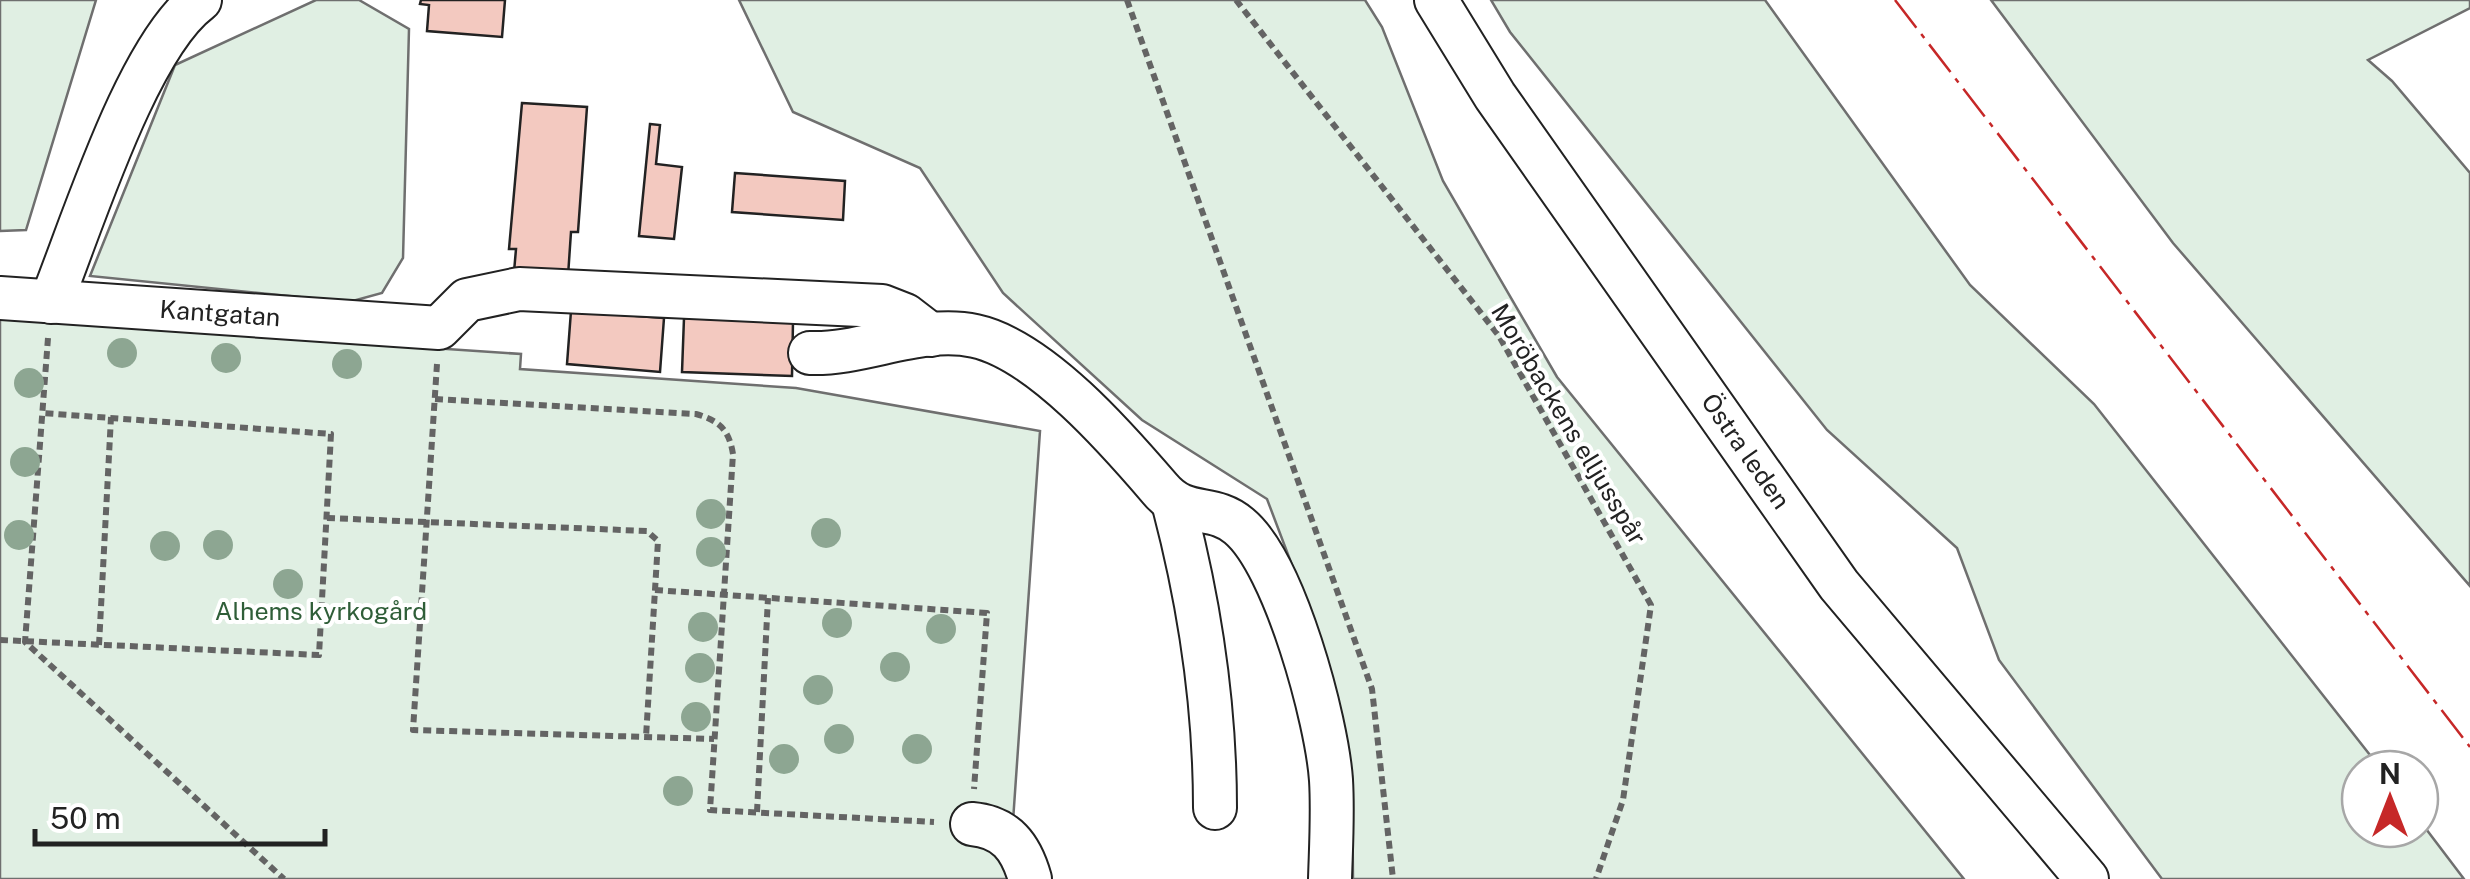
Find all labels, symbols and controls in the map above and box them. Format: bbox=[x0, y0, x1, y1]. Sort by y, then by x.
street label: Kantgatan bbox=[159, 294, 281, 332]
street label: Moröbackens elljusspår bbox=[1485, 298, 1653, 550]
street label: Östra leden bbox=[1695, 387, 1797, 515]
park label: Alhems kyrkogård bbox=[215, 596, 427, 626]
north arrow bbox=[2340, 749, 2440, 849]
text: N bbox=[2379, 757, 2401, 790]
scale bar bbox=[35, 784, 325, 846]
text: 50 m bbox=[50, 800, 121, 836]

